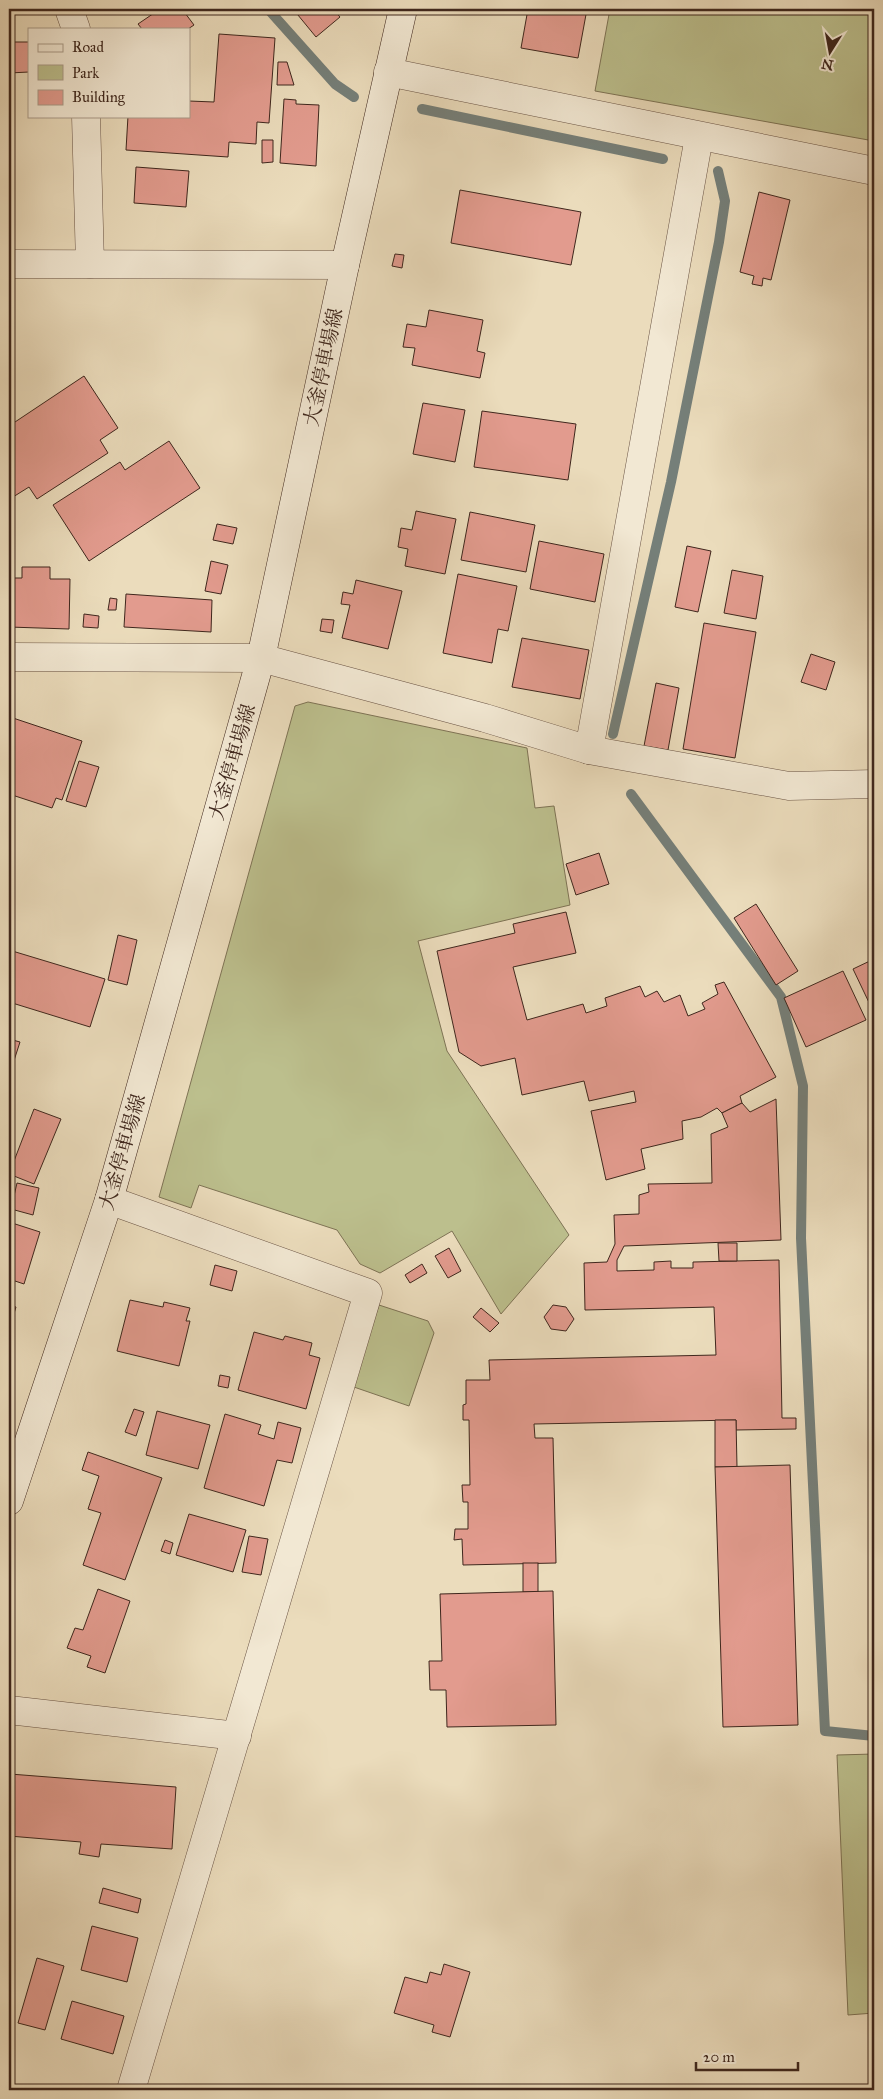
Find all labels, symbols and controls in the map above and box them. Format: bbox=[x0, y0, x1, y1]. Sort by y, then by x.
legend bbox=[28, 28, 190, 118]
north arrow bbox=[806, 28, 856, 78]
text: Road bbox=[72, 38, 104, 56]
text: N bbox=[820, 55, 835, 74]
text: Park bbox=[72, 64, 99, 82]
text: Building bbox=[72, 88, 126, 106]
street label: 大釜停車場線 bbox=[299, 306, 347, 428]
street label: 大釜停車場線 bbox=[204, 701, 260, 823]
street label: 大釜停車場線 bbox=[94, 1091, 150, 1213]
scale bar bbox=[696, 2039, 798, 2071]
text: 20 m bbox=[703, 2048, 735, 2066]

